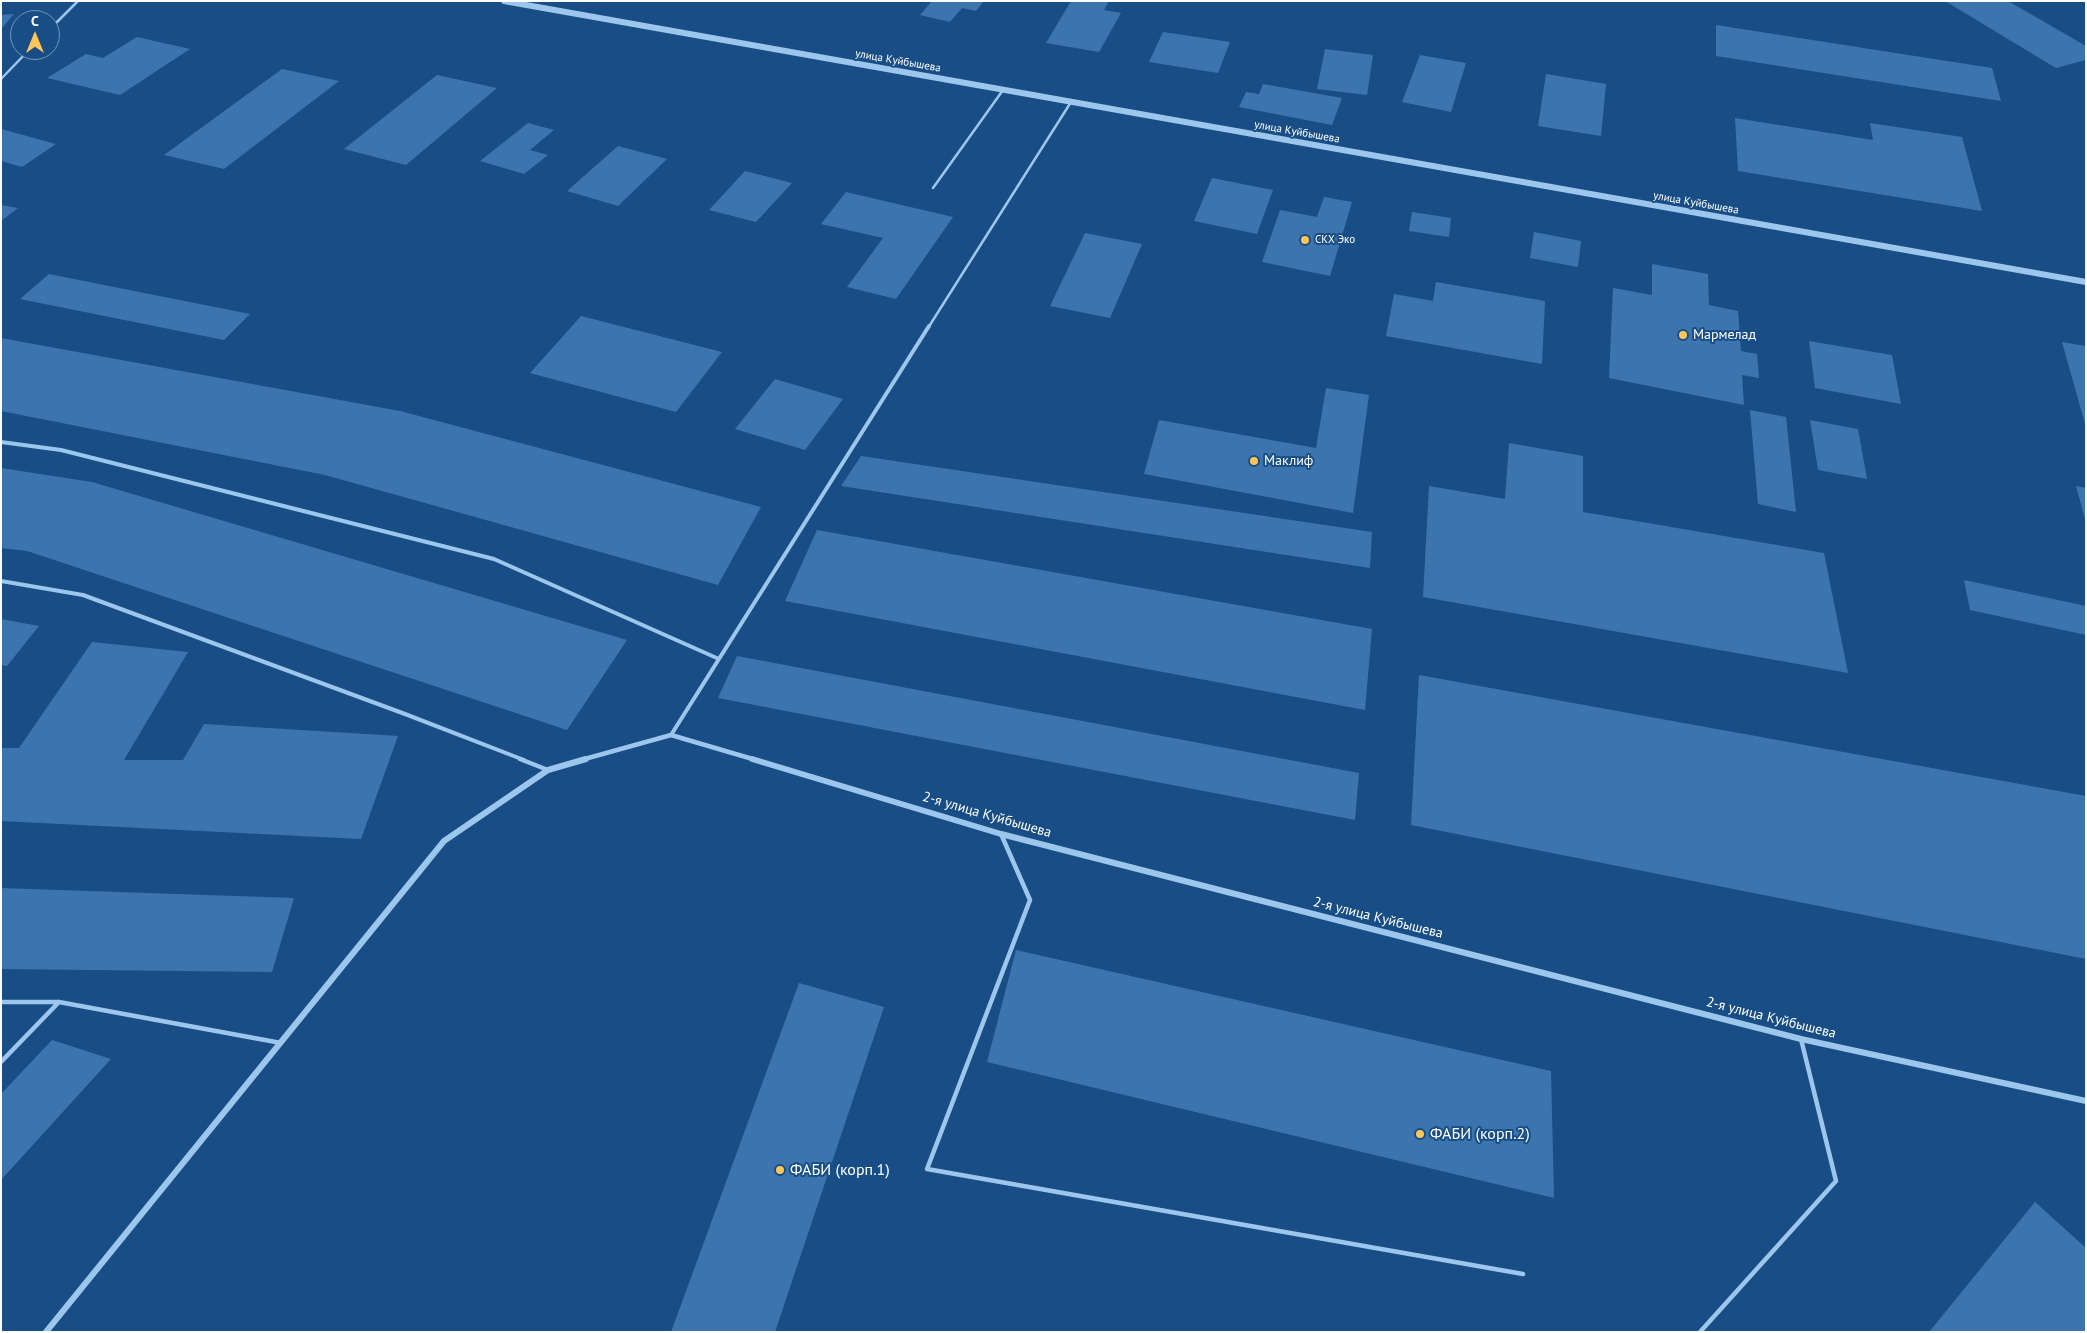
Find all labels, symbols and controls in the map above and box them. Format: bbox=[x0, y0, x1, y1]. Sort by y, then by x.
north arrow bbox=[10, 10, 60, 60]
text: С bbox=[31, 12, 39, 30]
street label: улица Куйбышева bbox=[854, 47, 942, 75]
street label: улица Куйбышева bbox=[1253, 118, 1341, 146]
street label: улица Куйбышева bbox=[1652, 189, 1740, 217]
place label: СКХ Эко bbox=[1315, 233, 1355, 247]
marker: СКХ Эко bbox=[1299, 234, 1311, 246]
place label: Мармелад bbox=[1693, 327, 1756, 343]
marker: Мармелад bbox=[1677, 329, 1689, 341]
place label: Маклиф bbox=[1264, 453, 1313, 469]
marker: Маклиф bbox=[1248, 455, 1260, 467]
street label: 2-я улица Куйбышева bbox=[921, 789, 1053, 841]
street label: 2-я улица Куйбышева bbox=[1311, 894, 1445, 942]
street label: 2-я улица Куйбышева bbox=[1704, 994, 1838, 1042]
place label: ФАБИ (корп.2) bbox=[1430, 1124, 1530, 1144]
marker: ФАБИ (корп.2) bbox=[1414, 1128, 1426, 1140]
place label: ФАБИ (корп.1) bbox=[790, 1160, 890, 1180]
marker: ФАБИ (корп.1) bbox=[774, 1164, 786, 1176]

